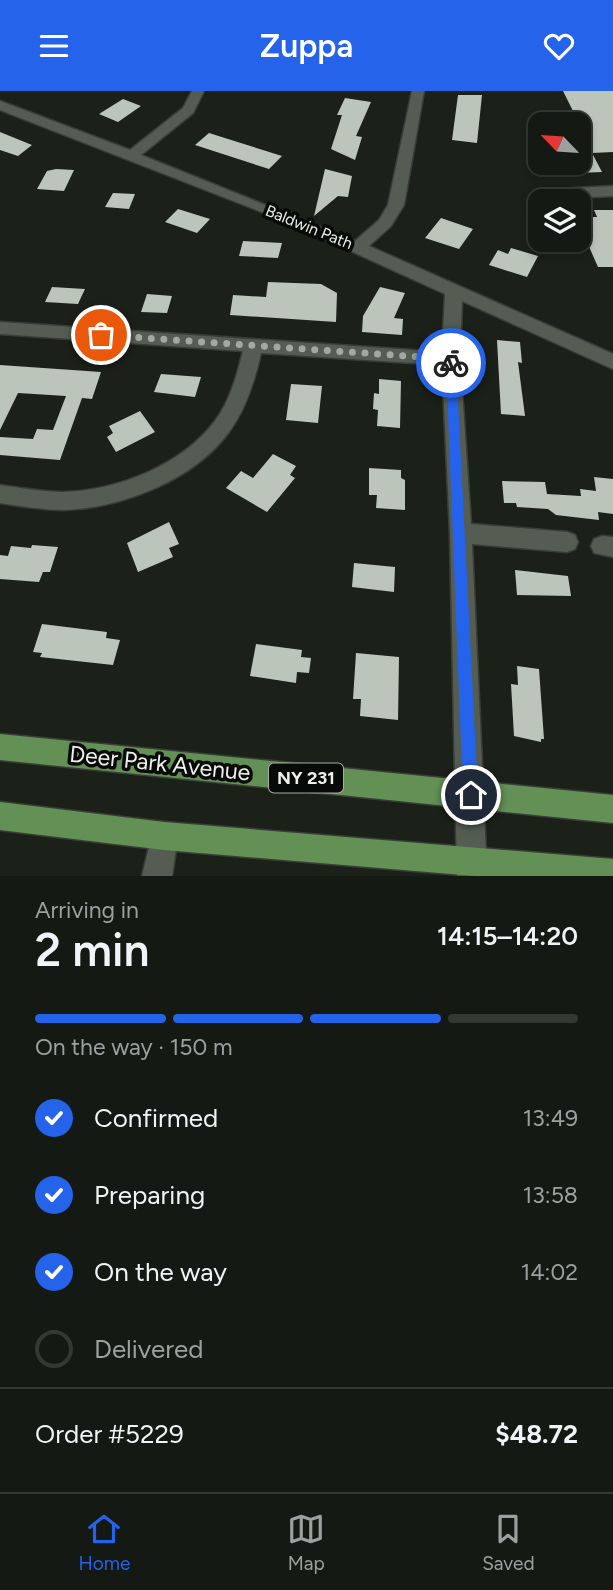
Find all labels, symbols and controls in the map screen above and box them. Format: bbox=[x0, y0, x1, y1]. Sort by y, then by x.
icon: menu bbox=[35, 27, 73, 65]
text: Zuppa bbox=[260, 27, 353, 65]
icon: heart bbox=[540, 27, 578, 65]
north arrow bbox=[528, 112, 592, 175]
map controls bbox=[528, 112, 591, 252]
button: layers bbox=[528, 189, 591, 252]
street label: Baldwin Path bbox=[263, 201, 355, 253]
pin bbox=[71, 305, 131, 365]
icon: bag bbox=[82, 316, 120, 354]
courier bbox=[416, 328, 486, 398]
icon: bike bbox=[432, 344, 470, 382]
street label: Deer Park Avenue bbox=[68, 740, 252, 786]
road number: NY 231 bbox=[269, 763, 343, 793]
pin bbox=[441, 765, 501, 825]
icon: home bbox=[452, 776, 490, 814]
text: Arriving in bbox=[35, 896, 139, 924]
text: 14:15–14:20 bbox=[437, 920, 578, 952]
text: 2 min bbox=[35, 922, 150, 978]
text: On the way · 150 m bbox=[35, 1033, 232, 1061]
icon: check bbox=[35, 1099, 73, 1137]
text: Confirmed bbox=[94, 1102, 218, 1134]
text: 13:49 bbox=[523, 1104, 578, 1132]
icon: check bbox=[35, 1176, 73, 1214]
text: Preparing bbox=[94, 1179, 205, 1211]
text: 13:58 bbox=[523, 1181, 578, 1209]
icon: check bbox=[35, 1253, 73, 1291]
text: On the way bbox=[94, 1256, 227, 1288]
text: 14:02 bbox=[521, 1258, 578, 1286]
text: Delivered bbox=[94, 1333, 203, 1365]
text: Order #5229 bbox=[35, 1418, 184, 1450]
text: $48.72 bbox=[495, 1418, 578, 1450]
tab: Home bbox=[78, 1510, 130, 1575]
tab: Map bbox=[287, 1510, 325, 1575]
tab: Saved bbox=[482, 1510, 535, 1575]

